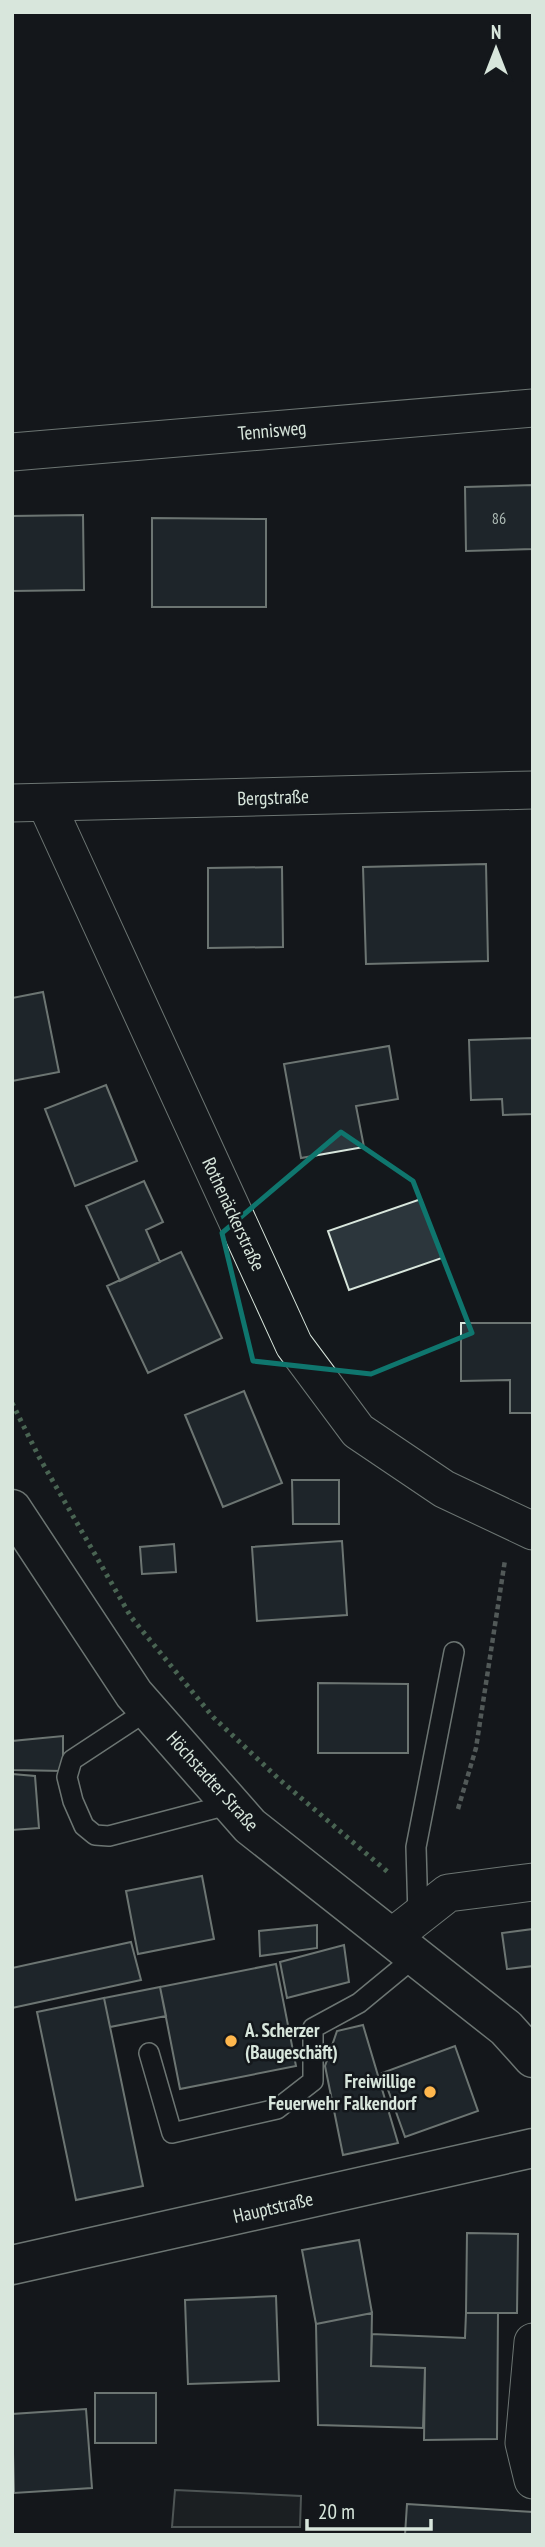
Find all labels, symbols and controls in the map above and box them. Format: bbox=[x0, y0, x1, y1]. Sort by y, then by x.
north arrow bbox=[461, 14, 531, 84]
text: N bbox=[491, 20, 501, 44]
street label: Tennisweg bbox=[237, 415, 307, 445]
house number: 86 bbox=[492, 508, 506, 528]
street label: Bergstraße bbox=[237, 784, 309, 810]
street label: Rothenäckerstraße bbox=[197, 1153, 271, 1275]
street label: Höchstadter Straße bbox=[162, 1726, 264, 1836]
place label: A. Scherzer (Baugeschäft) bbox=[244, 2018, 338, 2064]
marker: A. Scherzer (Baugeschäft) bbox=[223, 2033, 239, 2049]
place label: Freiwillige Feuerwehr Falkendorf bbox=[268, 2069, 417, 2115]
marker: Freiwillige Feuerwehr Falkendorf bbox=[422, 2084, 438, 2100]
street label: Hauptstraße bbox=[231, 2186, 315, 2228]
scale bar bbox=[307, 2488, 431, 2532]
text: 20 m bbox=[318, 2498, 355, 2525]

